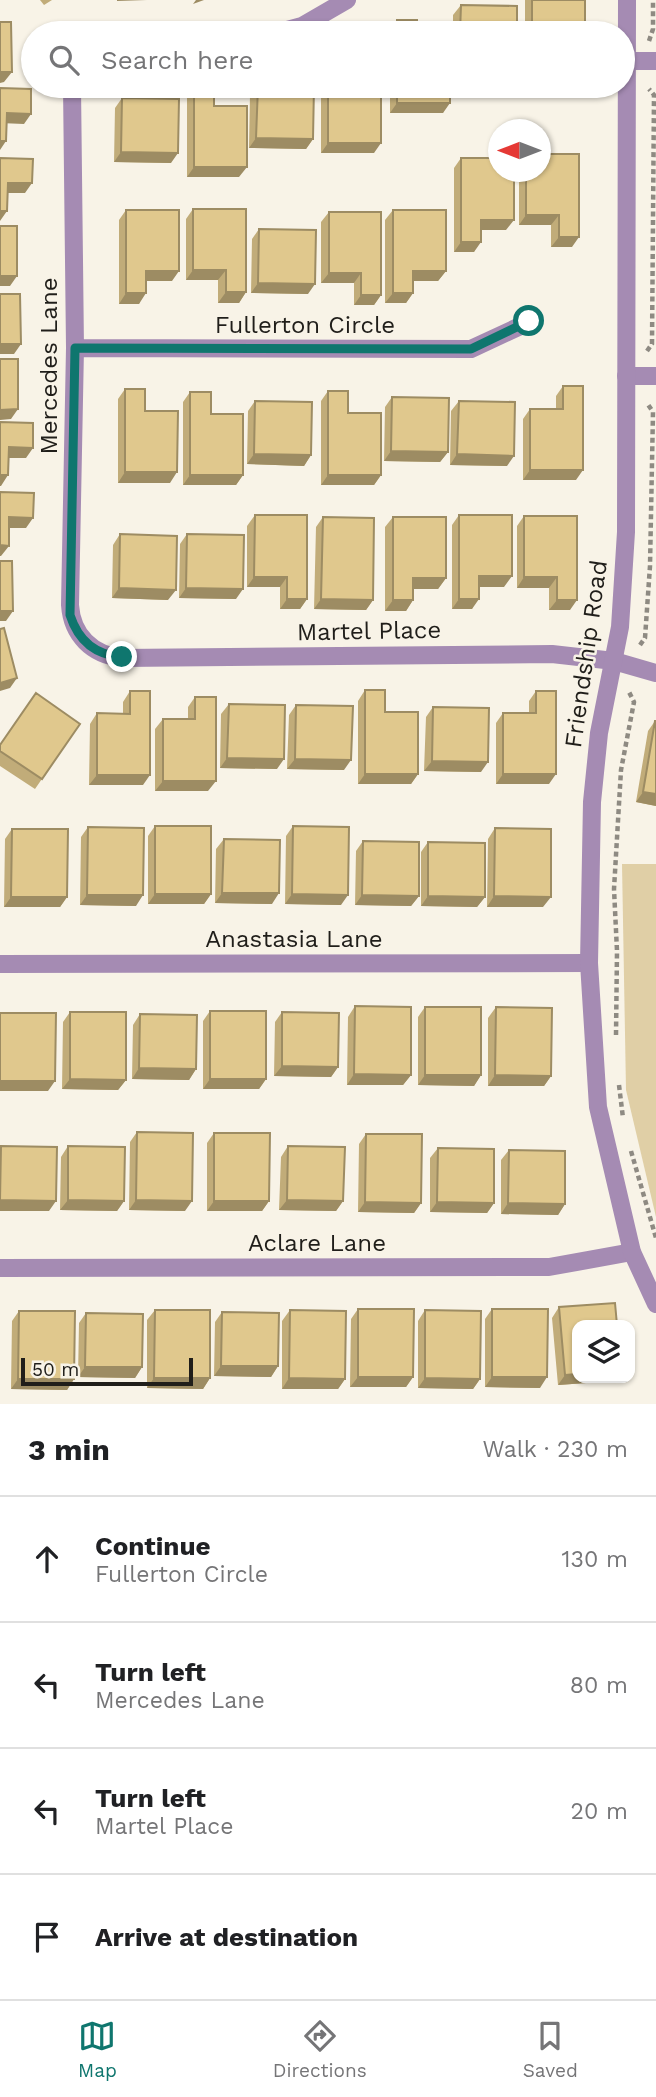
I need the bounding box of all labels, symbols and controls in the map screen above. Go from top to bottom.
search box [21,21,635,98]
icon: search [45,41,83,79]
text: Search here [101,45,253,75]
north arrow [488,119,551,182]
street label: Mercedes Lane [35,277,63,455]
route start [513,305,544,336]
street label: Fullerton Circle [215,311,395,339]
street label: Friendship Road [559,558,613,750]
street label: Martel Place [297,616,441,646]
route end [106,641,137,672]
street label: Anastasia Lane [205,925,383,953]
street label: Aclare Lane [248,1229,386,1257]
map controls [572,1320,635,1383]
button: layers [572,1320,635,1383]
scale bar [21,1355,192,1387]
text: 50 m [32,1358,79,1381]
text: 3 min [28,1432,110,1467]
text: Walk · 230 m [482,1436,628,1463]
text: Continue [95,1531,211,1561]
icon: ahead [28,1540,66,1578]
text: 130 m [562,1546,628,1573]
text: Fullerton Circle [95,1561,268,1588]
text: Turn left [95,1657,206,1687]
icon: left [28,1666,66,1704]
text: 80 m [570,1672,628,1699]
text: Mercedes Lane [95,1687,265,1714]
text: Turn left [95,1783,206,1813]
icon: left [28,1792,66,1830]
text: 20 m [571,1798,628,1825]
text: Martel Place [95,1813,233,1840]
icon: arrive [28,1918,66,1956]
text: Arrive at destination [95,1922,358,1952]
tab: Map [78,2017,117,2082]
tab: Directions [273,2017,367,2082]
tab: Saved [523,2017,578,2082]

